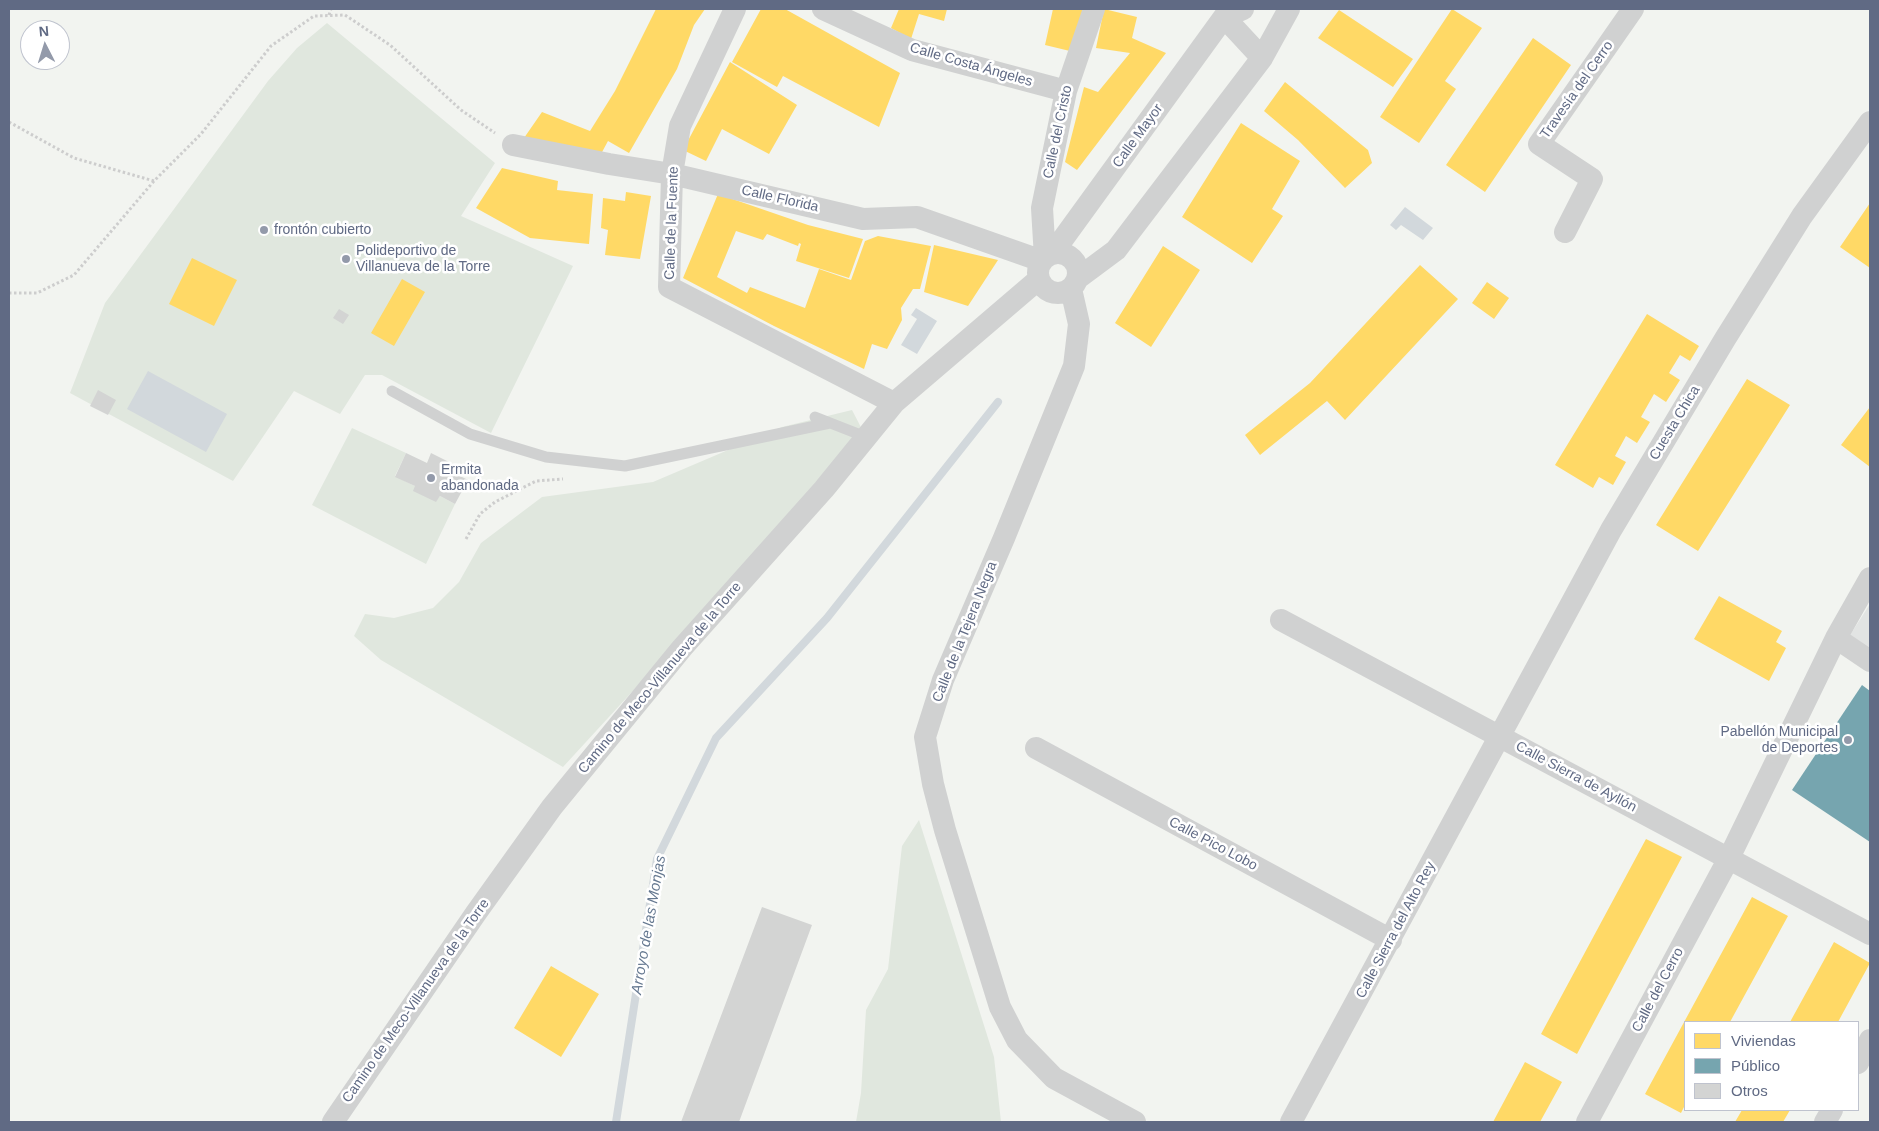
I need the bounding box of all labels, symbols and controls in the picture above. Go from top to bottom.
north arrow [20,20,70,70]
text: N [38,23,50,39]
street label: Travesía del Cerro [1537,38,1617,142]
street label: Calle Costa Ángeles [908,39,1034,91]
street label: Calle del Cristo [1040,84,1076,180]
street label: Calle Mayor [1109,101,1167,171]
street label: Calle de la Fuente [662,166,682,280]
street label: Calle Florida [740,182,820,216]
place label: frontón cubierto [274,222,371,238]
marker: frontón cubierto [258,224,270,236]
place label: Polideportivo de Villanueva de la Torre [356,243,490,276]
marker: Polideportivo de Villanueva de la Torre [340,253,352,265]
street label: Cuesta Chica [1646,383,1704,463]
place label: Ermita abandonada [441,462,519,494]
marker: Ermita abandonada [425,472,437,484]
street label: Calle de la Tejera Negra [929,559,1001,705]
street label: Camino de Meco-Villanueva de la Torre [575,579,745,777]
place label: Pabellón Municipal de Deportes [1720,724,1838,756]
marker: Pabellón Municipal de Deportes [1842,734,1854,746]
street label: Calle Sierra de Ayllón [1513,738,1639,816]
street label: Calle Pico Lobo [1166,814,1260,874]
water label: Arroyo de las Monjas [628,854,670,996]
street label: Calle Sierra del Alto Rey [1353,859,1439,1001]
street label: Camino de Meco-Villanueva de la Torre [339,896,493,1106]
street label: Calle del Cerro [1629,945,1687,1035]
legend [1684,1021,1859,1111]
text: Viviendas [1731,1032,1796,1049]
text: Público [1731,1057,1780,1074]
text: Otros [1731,1082,1768,1099]

